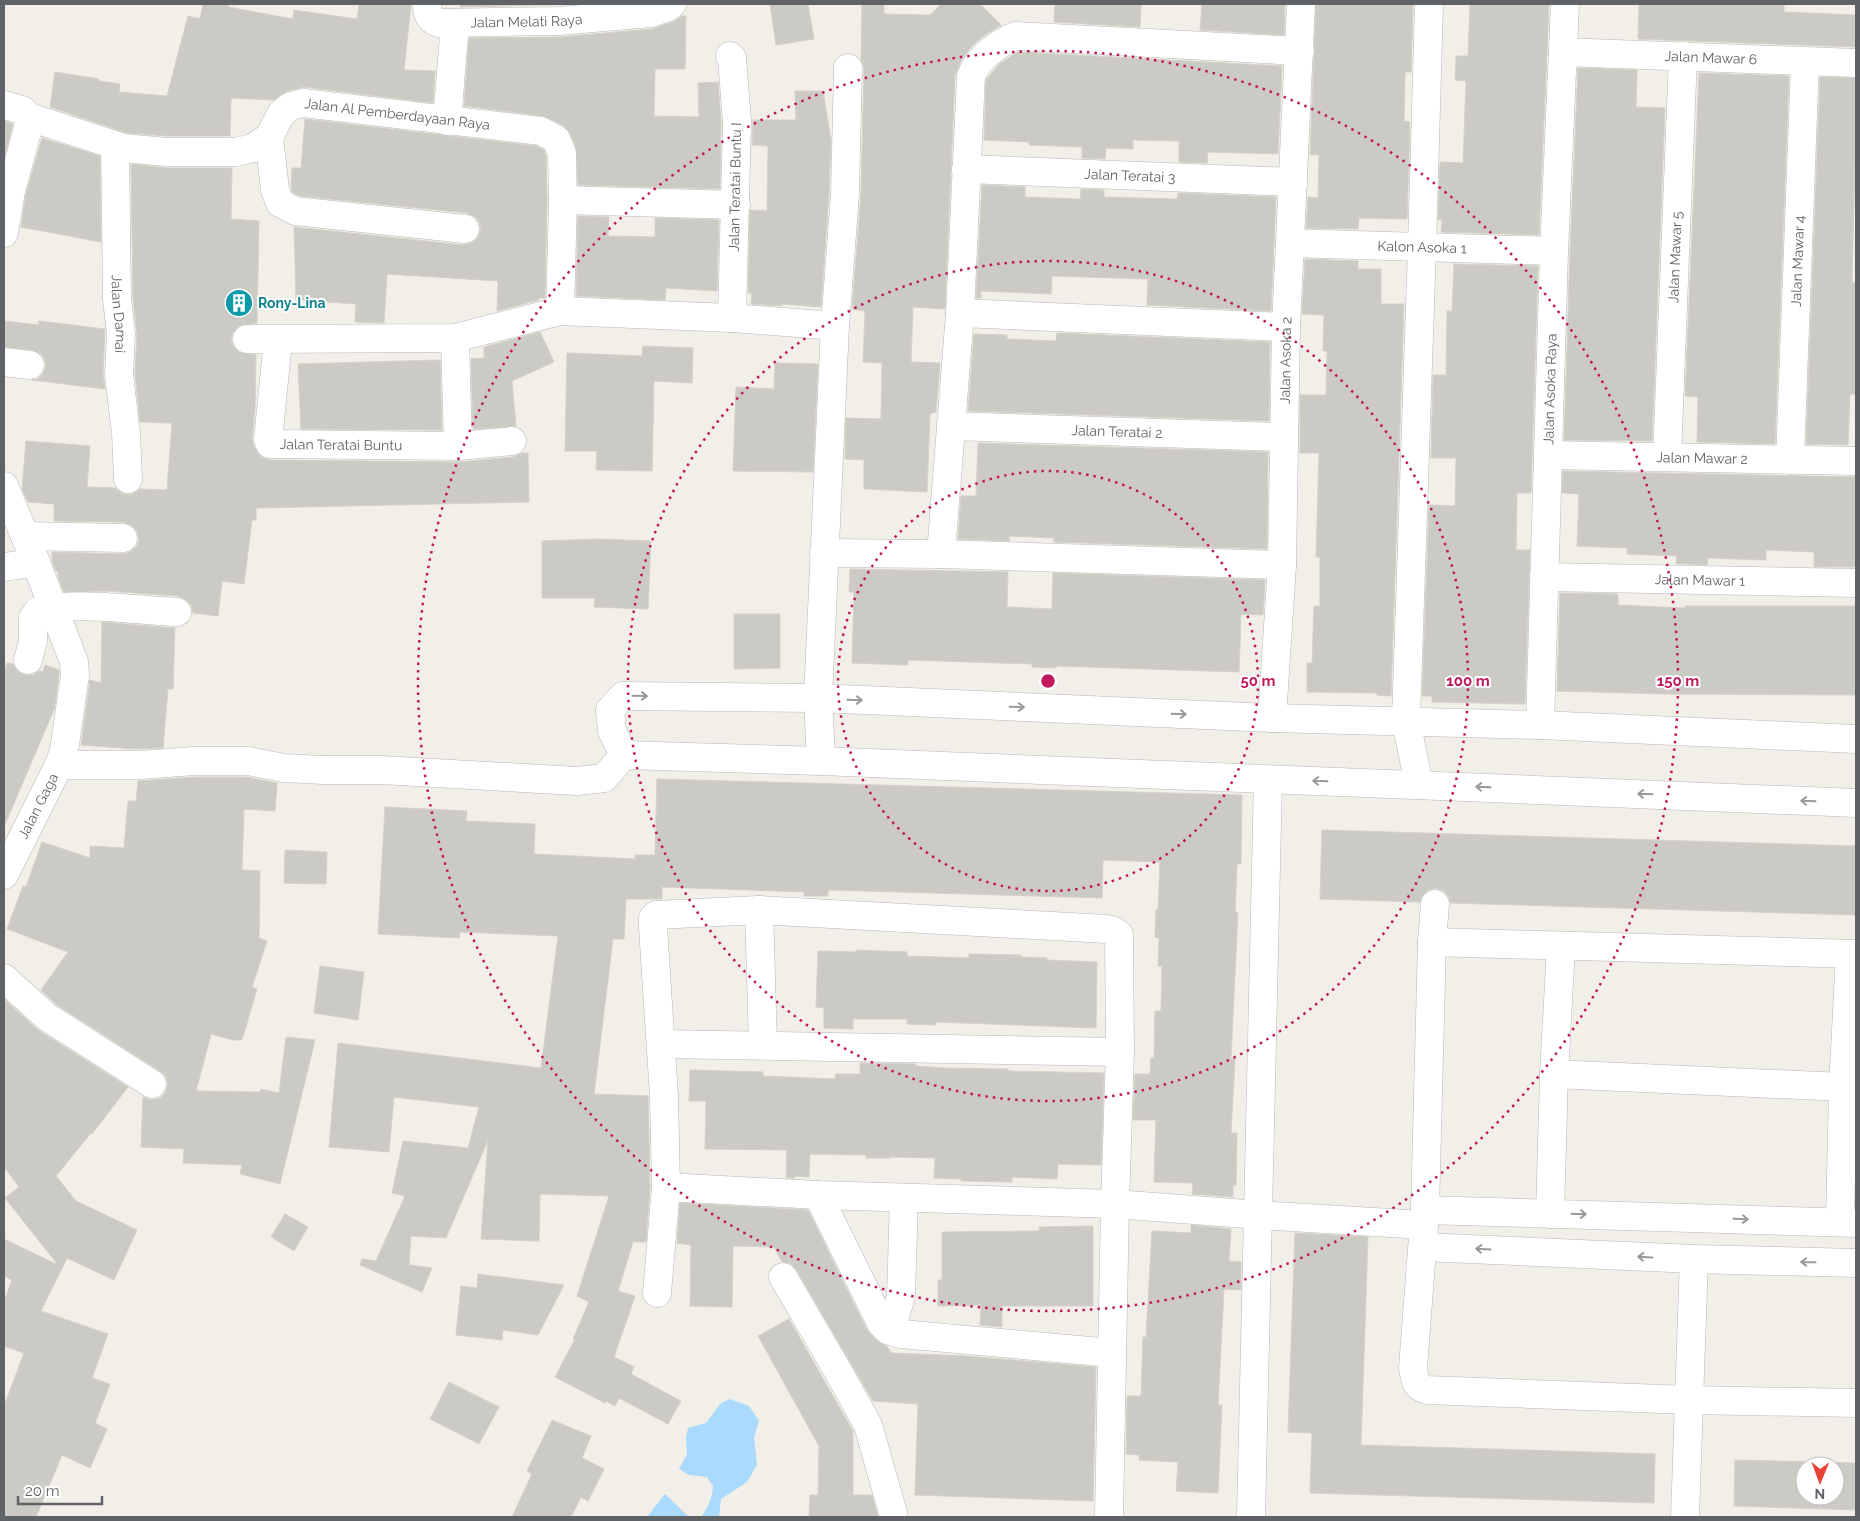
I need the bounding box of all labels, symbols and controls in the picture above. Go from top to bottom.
street label: Jalan Melati Raya [470,11,583,30]
street label: Jalan Mawar 6 [1664,48,1757,67]
street label: Jalan Al Pemberdayaan Raya [304,95,491,133]
street label: Jalan Teratai Buntu I [726,122,744,252]
street label: Jalan Teratai 3 [1084,166,1176,185]
street label: Jalan Mawar 5 [1665,211,1685,303]
street label: Jalan Mawar 4 [1788,215,1807,307]
street label: Kalon Asoka 1 [1377,238,1467,256]
street label: Jalan Damai [109,275,129,353]
building icon: Rony-Lina [224,288,254,318]
place label: Rony-Lina [258,295,326,311]
street label: Jalan Asoka 2 [1277,316,1294,404]
street label: Jalan Asoka Raya [1540,333,1560,445]
street label: Jalan Teratai 2 [1071,422,1163,441]
street label: Jalan Teratai Buntu [280,436,402,453]
street label: Jalan Mawar 2 [1656,449,1748,467]
street label: Jalan Mawar 1 [1655,571,1745,589]
centre of rings [1039,672,1057,690]
text: 50 m [1240,672,1276,690]
text: 100 m [1446,672,1490,690]
text: 150 m [1657,672,1699,690]
one-way arrow [631,691,647,701]
one-way arrow [846,695,862,704]
one-way arrow [1009,702,1025,711]
one-way arrow [1171,709,1187,718]
street label: Jalan Gaga [15,771,61,841]
one-way arrow [1313,777,1329,786]
one-way arrow [1475,783,1491,792]
one-way arrow [1637,789,1654,799]
one-way arrow [1800,796,1816,806]
one-way arrow [1571,1210,1587,1219]
one-way arrow [1733,1215,1749,1224]
one-way arrow [1475,1245,1491,1254]
one-way arrow [1637,1252,1653,1261]
one-way arrow [1800,1257,1816,1266]
north arrow [1795,1456,1845,1506]
scale bar [18,1474,101,1506]
text: 20 m [25,1482,60,1500]
text: N [1814,1486,1825,1502]

